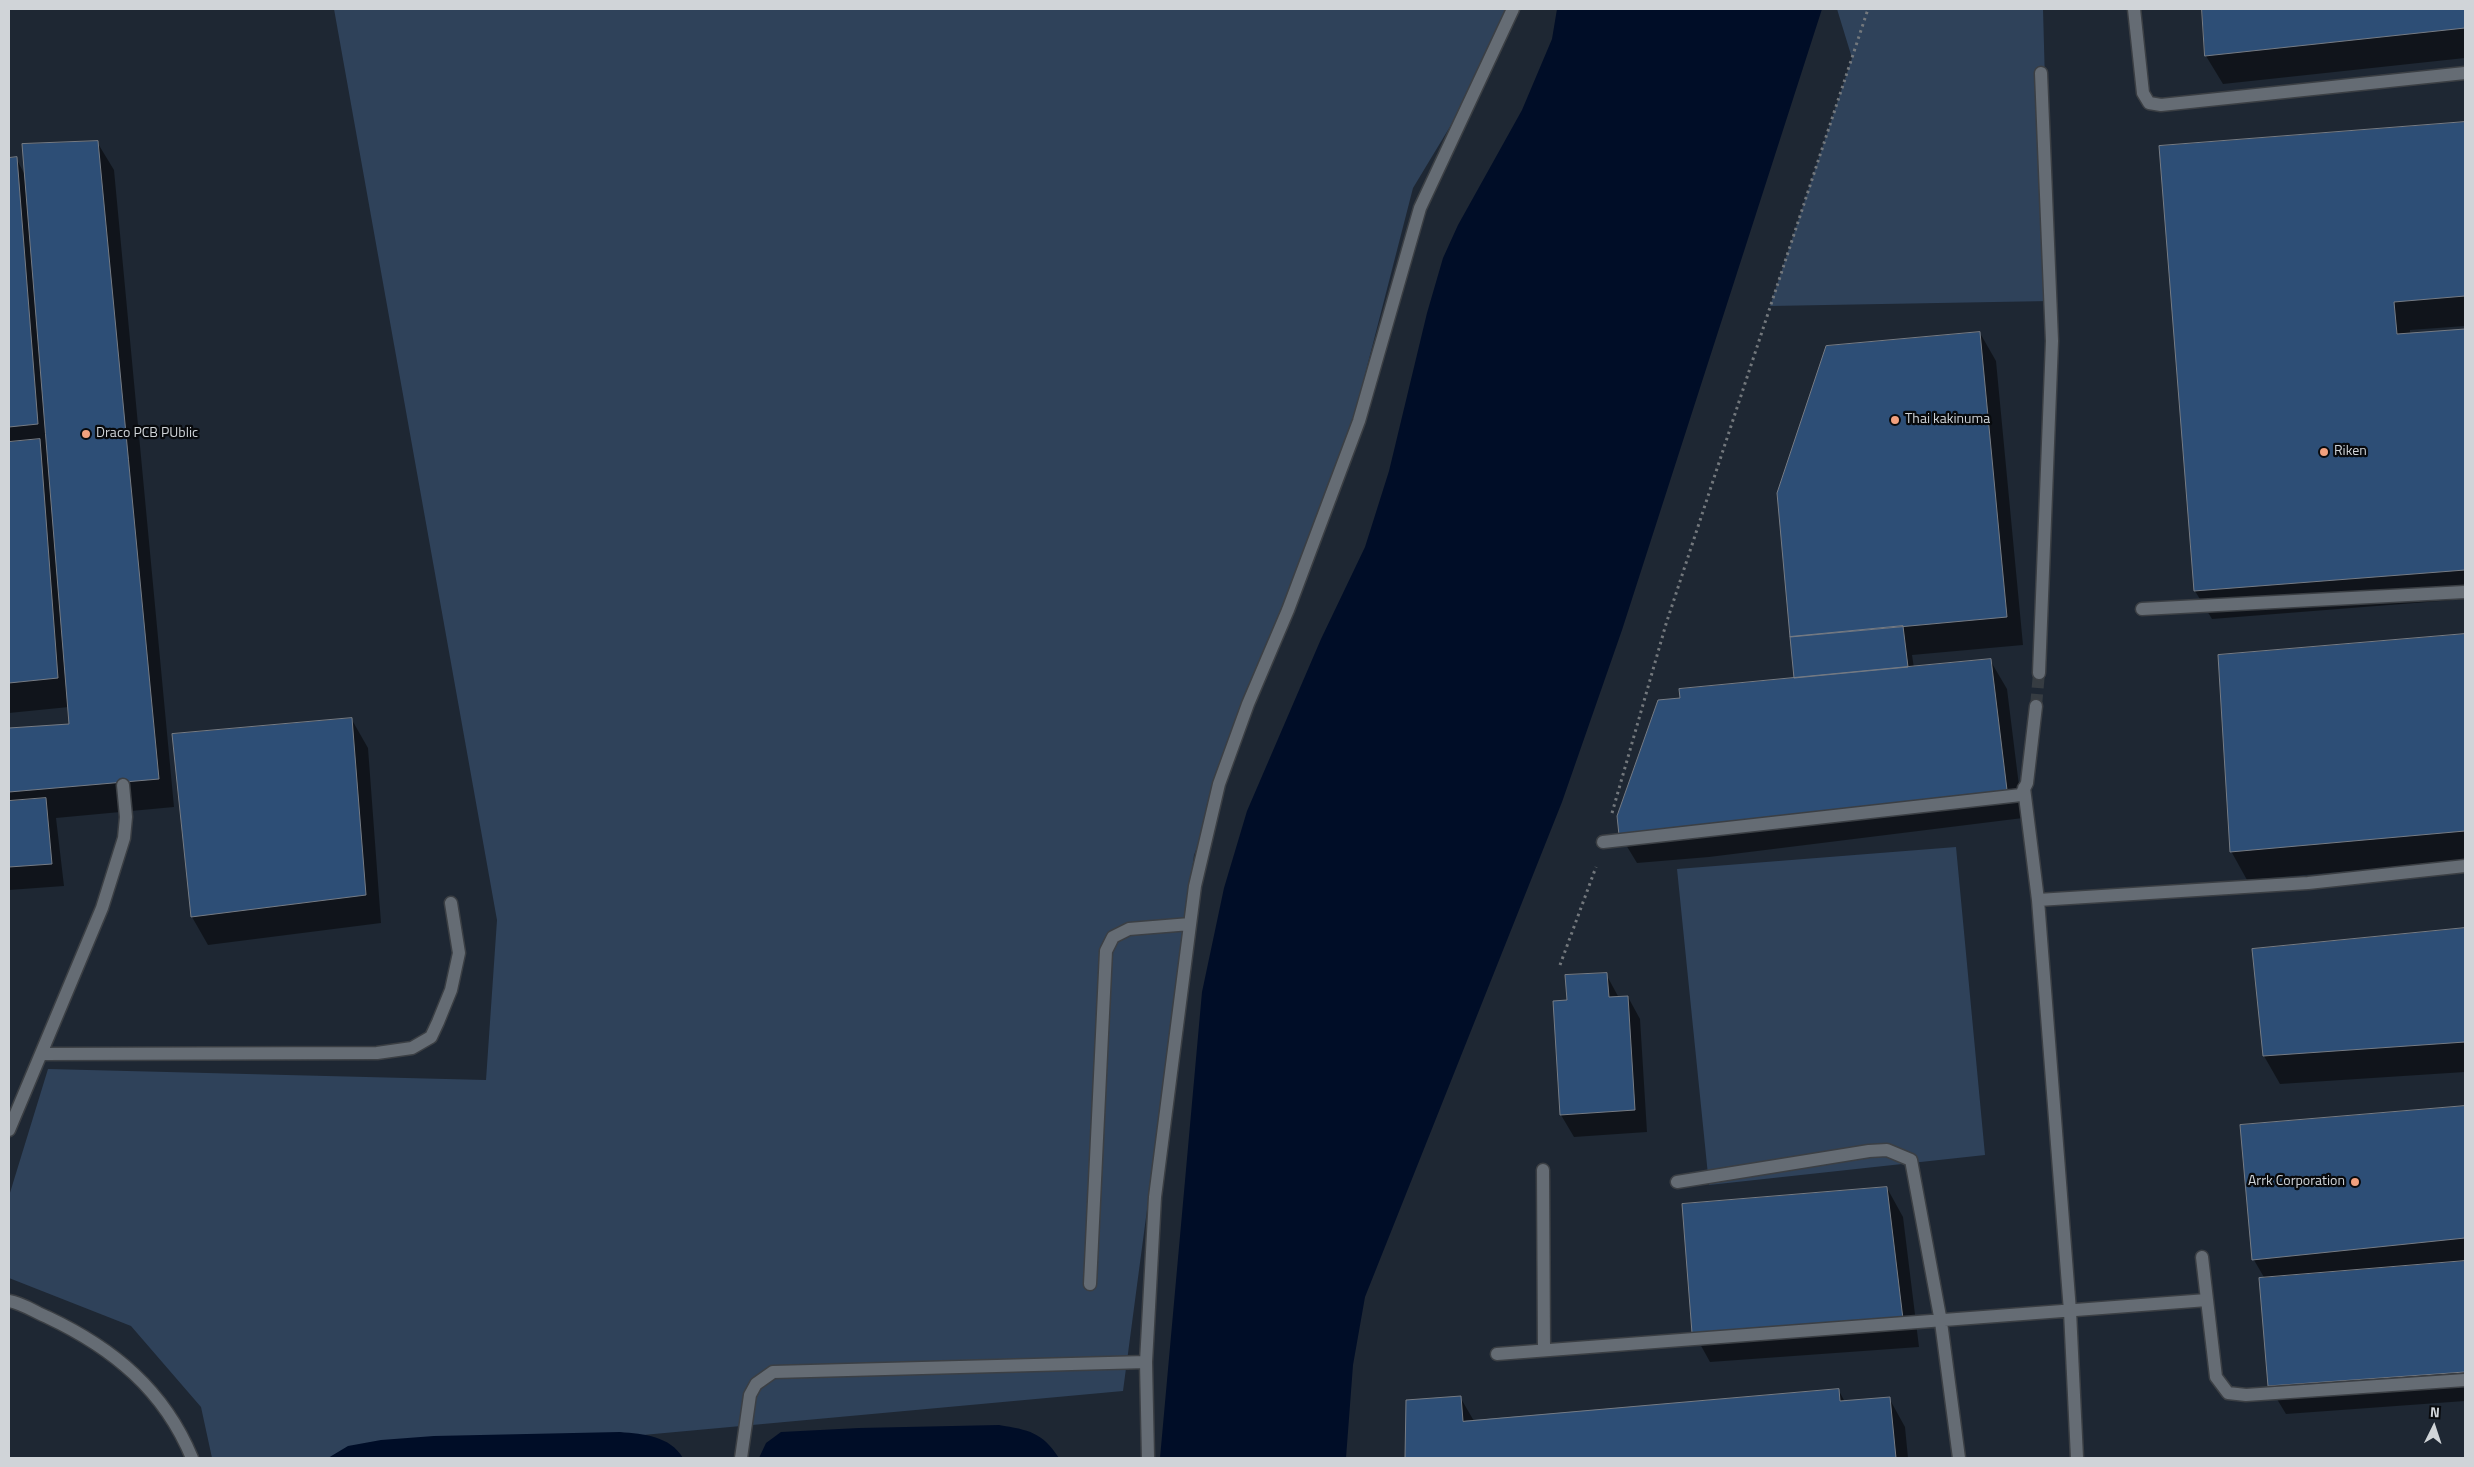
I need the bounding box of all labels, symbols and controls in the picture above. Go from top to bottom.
place label: Thai kakinuma [1905,412,1990,428]
marker: Thai kakinuma [1889,414,1901,426]
place label: Draco PCB PUblic [96,426,198,442]
marker: Draco PCB PUblic [80,428,92,440]
place label: Riken [2334,444,2367,460]
marker: Riken [2318,446,2330,458]
place label: Arrk Corporation [2248,1174,2345,1190]
marker: Arrk Corporation [2349,1176,2361,1188]
text: N [2430,1401,2441,1422]
north arrow [2409,1402,2459,1452]

